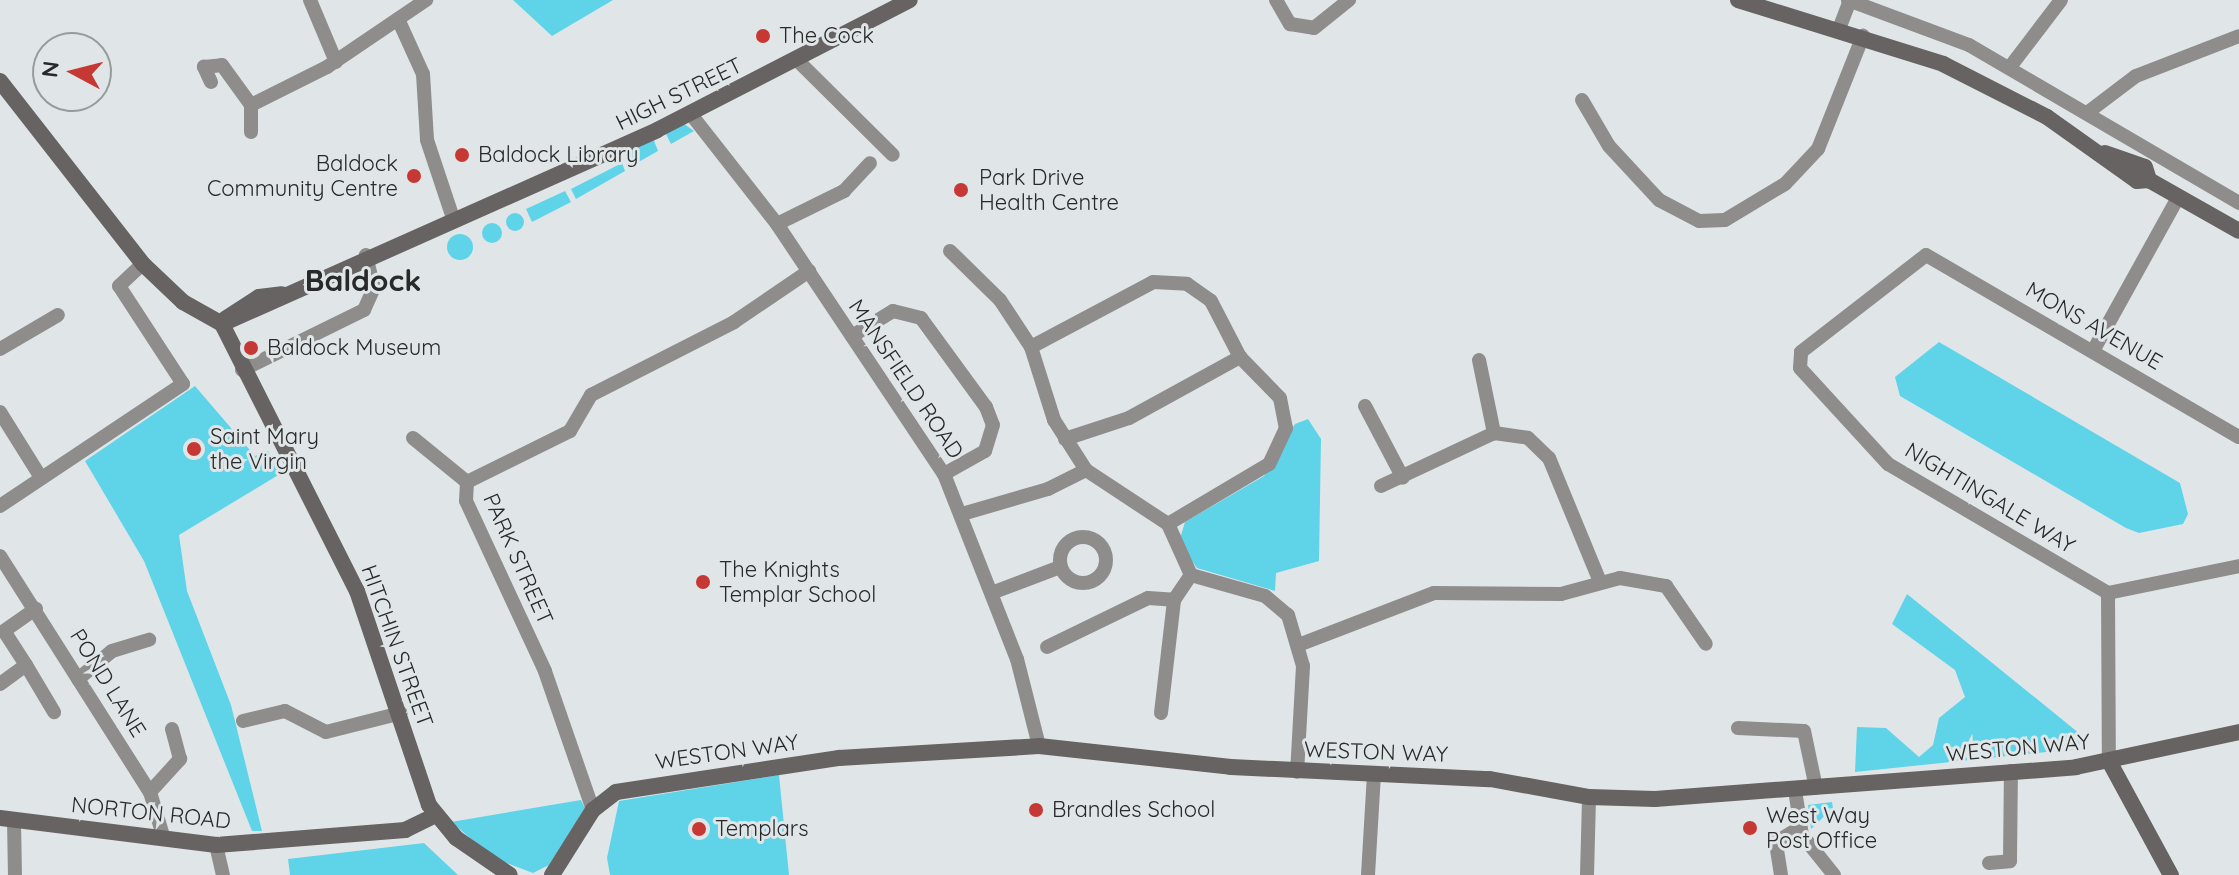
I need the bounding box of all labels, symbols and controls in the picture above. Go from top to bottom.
place label: The Cock [779,23,874,49]
marker: The Cock [754,27,772,45]
north arrow [32,32,112,112]
street label: HIGH STREET [612,52,746,136]
text: N [35,60,65,79]
place label: Baldock Library [478,142,639,168]
marker: Baldock Library [453,146,471,164]
place label: Baldock Community Centre [207,150,398,202]
place label: Park Drive Health Centre [979,164,1119,216]
marker: Baldock Community Centre [405,167,423,185]
marker: Park Drive Health Centre [950,179,972,201]
district label: Baldock [305,262,421,298]
street label: MONS AVENUE [2021,276,2167,376]
street label: MANSFIELD ROAD [843,294,969,464]
place label: Baldock Museum [267,335,441,361]
marker: Baldock Museum [242,339,260,357]
place label: Saint Mary the Virgin [210,423,319,474]
street label: NIGHTINGALE WAY [1900,437,2080,559]
marker: Saint Mary the Virgin [185,440,203,458]
street label: PARK STREET [477,489,559,629]
place label: The Knights Templar School [719,556,876,608]
street label: HITCHIN STREET [355,561,439,731]
marker: The Knights Templar School [694,573,712,591]
street label: POND LANE [64,624,152,742]
street label: WESTON WAY [654,729,800,775]
street label: WESTON WAY [1945,729,2091,767]
street label: WESTON WAY [1303,736,1449,768]
street label: NORTON ROAD [70,791,232,835]
place label: Brandles School [1052,797,1215,823]
marker: Brandles School [1027,801,1045,819]
place label: West Way Post Office [1766,802,1877,854]
place label: Templars [715,816,809,842]
marker: West Way Post Office [1741,819,1759,837]
marker: Templars [690,820,708,838]

